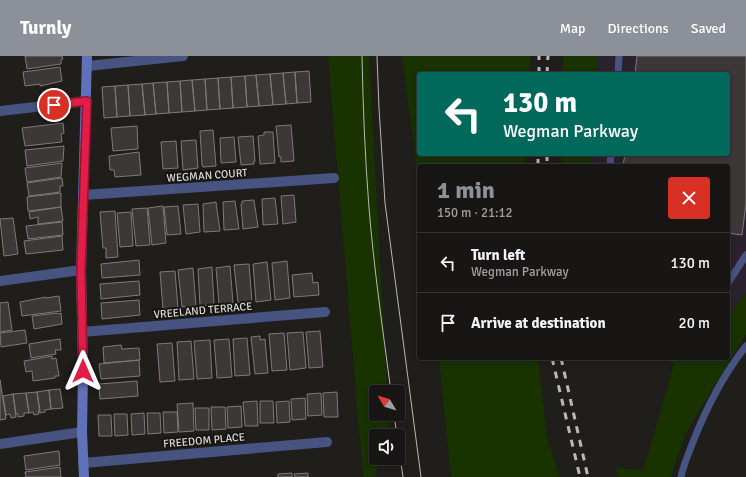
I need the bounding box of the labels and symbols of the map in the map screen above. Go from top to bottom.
pin [37,88,71,122]
street label: WEGMAN COURT [166,166,249,185]
street label: VREELAND TERRACE [153,300,253,321]
position arrow [62,350,104,392]
north arrow [369,385,405,421]
street label: FREEDOM PLACE [163,430,245,451]

